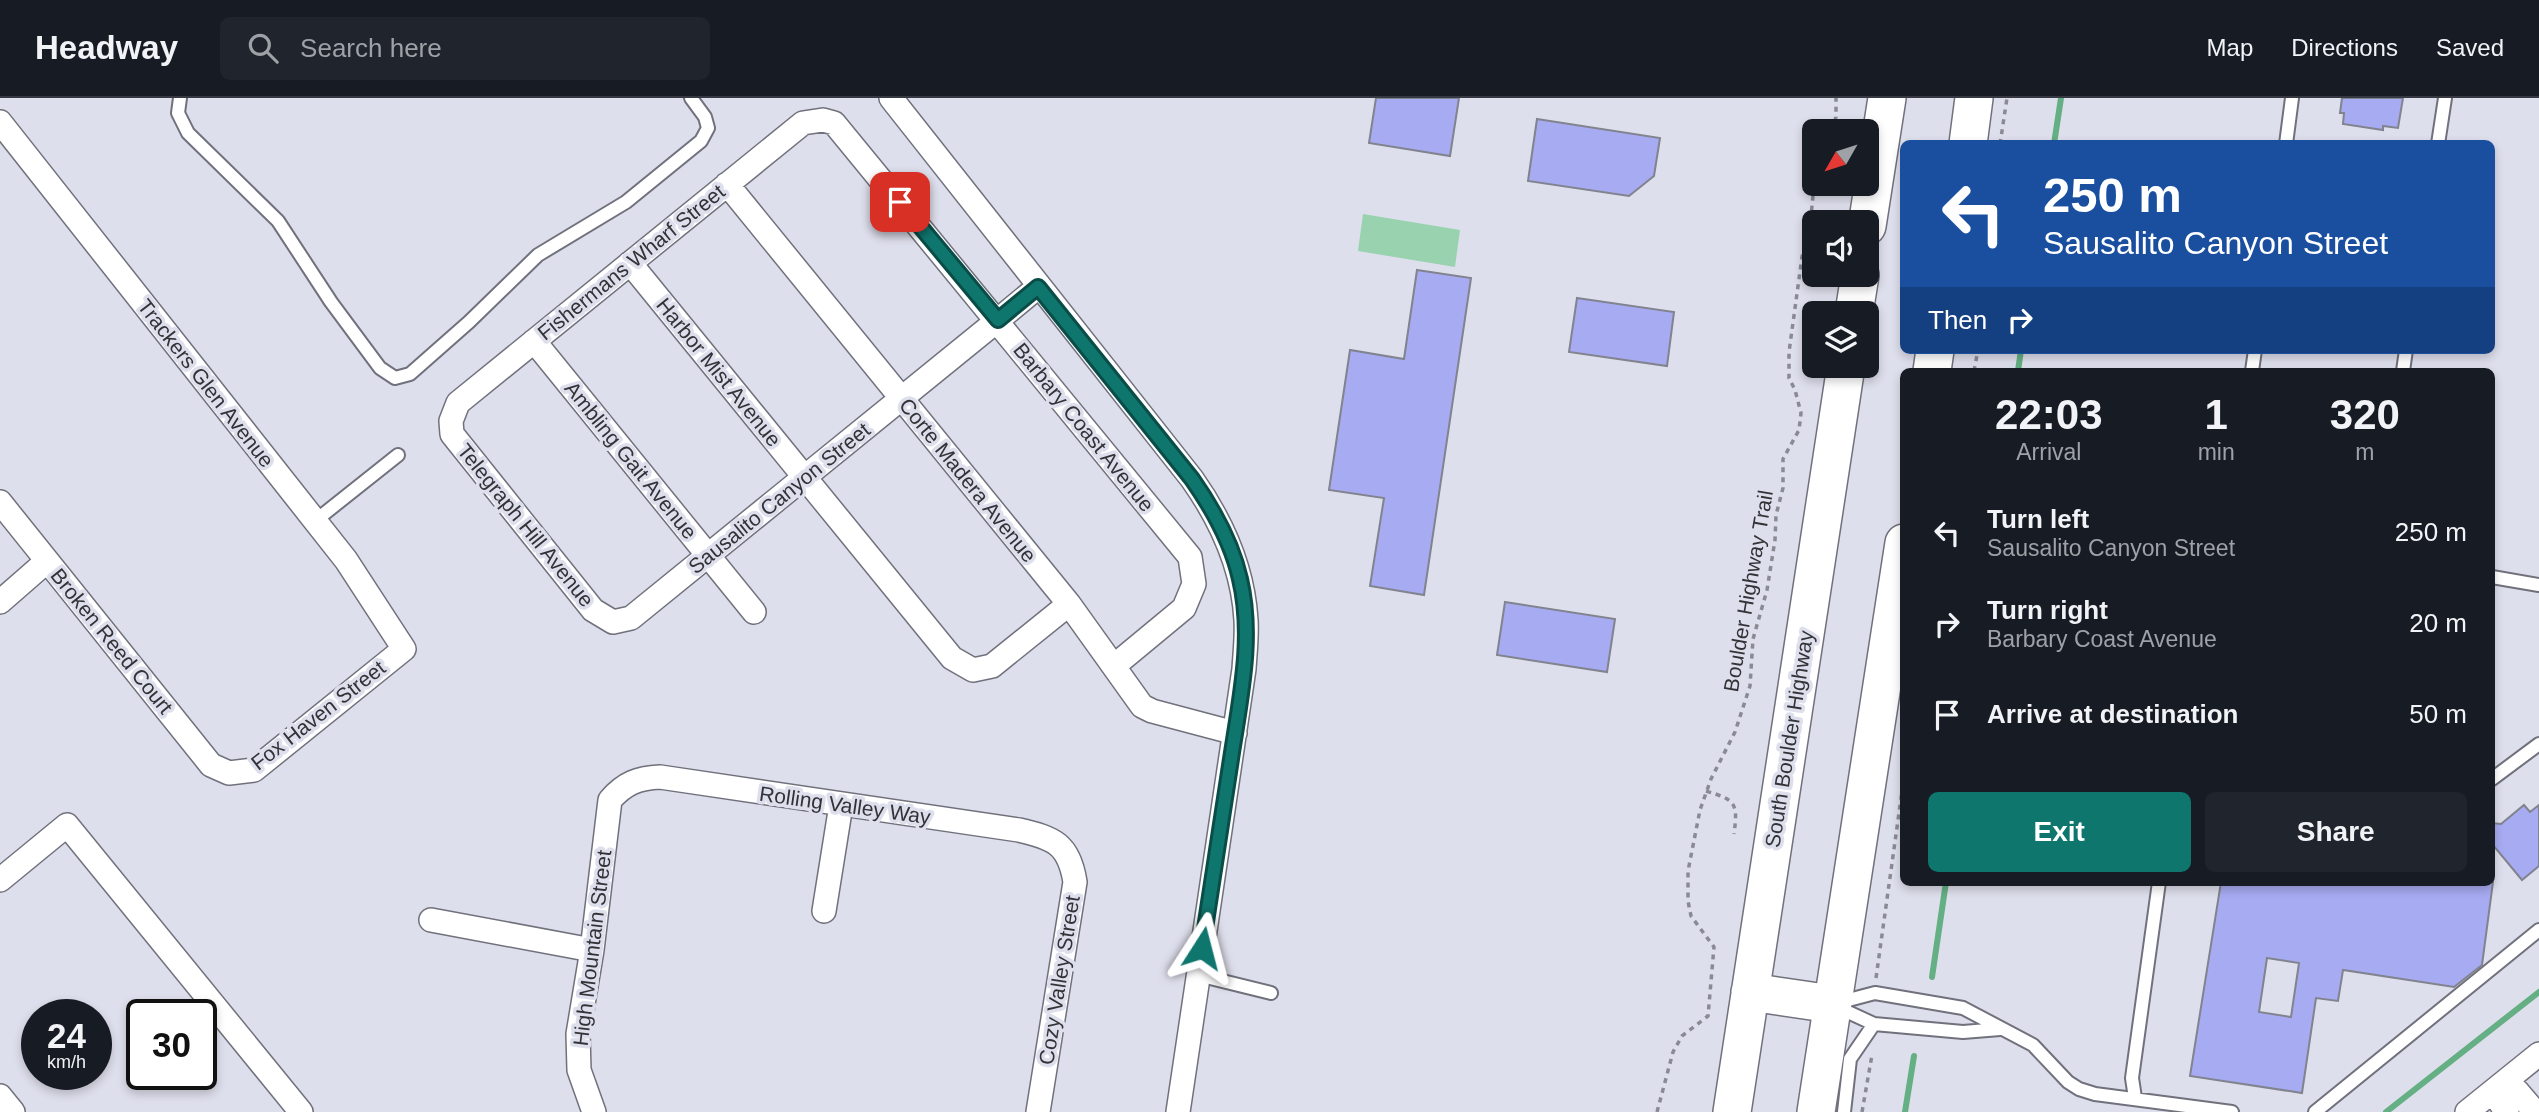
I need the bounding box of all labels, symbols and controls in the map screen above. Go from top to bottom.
search box [220,17,710,80]
text: Headway [35,29,178,66]
icon: search [244,29,282,67]
text: Search here [300,33,442,63]
text: Map [2207,34,2253,61]
text: Directions [2291,34,2398,61]
text: Saved [2436,34,2504,61]
north arrow [1802,119,1880,196]
map controls [1802,119,1879,378]
icon: left [1928,168,2019,259]
text: 250 m [2043,168,2182,222]
pin [870,172,930,232]
street label: Fishermans Wharf Street [533,180,729,344]
icon: arrive [881,183,919,221]
button: sound [1802,210,1879,287]
text: Sausalito Canyon Street [2043,225,2388,261]
street label: Harbor Mist Avenue [652,293,786,451]
street label: Trackers Glen Avenue [133,295,279,471]
button: layers [1802,301,1879,378]
icon: right [2001,301,2039,339]
text: Then [1928,305,1987,335]
street label: Barbary Coast Avenue [1009,338,1159,516]
street label: Ambling Gait Avenue [560,377,702,543]
text: 22:03 [1995,391,2103,438]
text: 1 [2204,391,2228,438]
text: 320 [2330,391,2400,438]
street label: Corte Madera Avenue [895,394,1041,566]
street label: Sausalito Canyon Street [684,418,874,578]
street label: Telegraph Hill Avenue [453,439,599,611]
text: Arrival [2016,439,2081,465]
text: min [2198,439,2235,465]
text: m [2355,439,2374,465]
street label: Boulder Highway Trail [1719,488,1777,694]
text: Turn left [1987,504,2089,534]
icon: left [1928,514,1966,552]
text: 250 m [2395,517,2467,547]
text: Sausalito Canyon Street [1987,535,2235,561]
street label: Broken Reed Court [46,564,178,718]
text: Turn right [1987,595,2108,625]
icon: right [1928,605,1966,643]
text: 20 m [2409,608,2467,638]
text: Barbary Coast Avenue [1987,626,2217,652]
street label: South Boulder Highway [1760,628,1818,849]
street label: Fox Haven Street [247,656,390,774]
icon: arrive [1928,696,1966,734]
text: Arrive at destination [1987,699,2238,729]
text: 50 m [2409,699,2467,729]
street label: Rolling Valley Way [758,782,933,828]
button: Exit [1928,792,2191,872]
button: Share [2205,792,2467,872]
street label: High Mountain Street [569,849,615,1047]
street label: Cozy Valley Street [1034,894,1084,1066]
position arrow [1165,911,1239,985]
speed limit sign: 30 [126,999,217,1090]
text: 24 [47,1016,86,1055]
text: km/h [47,1052,86,1072]

